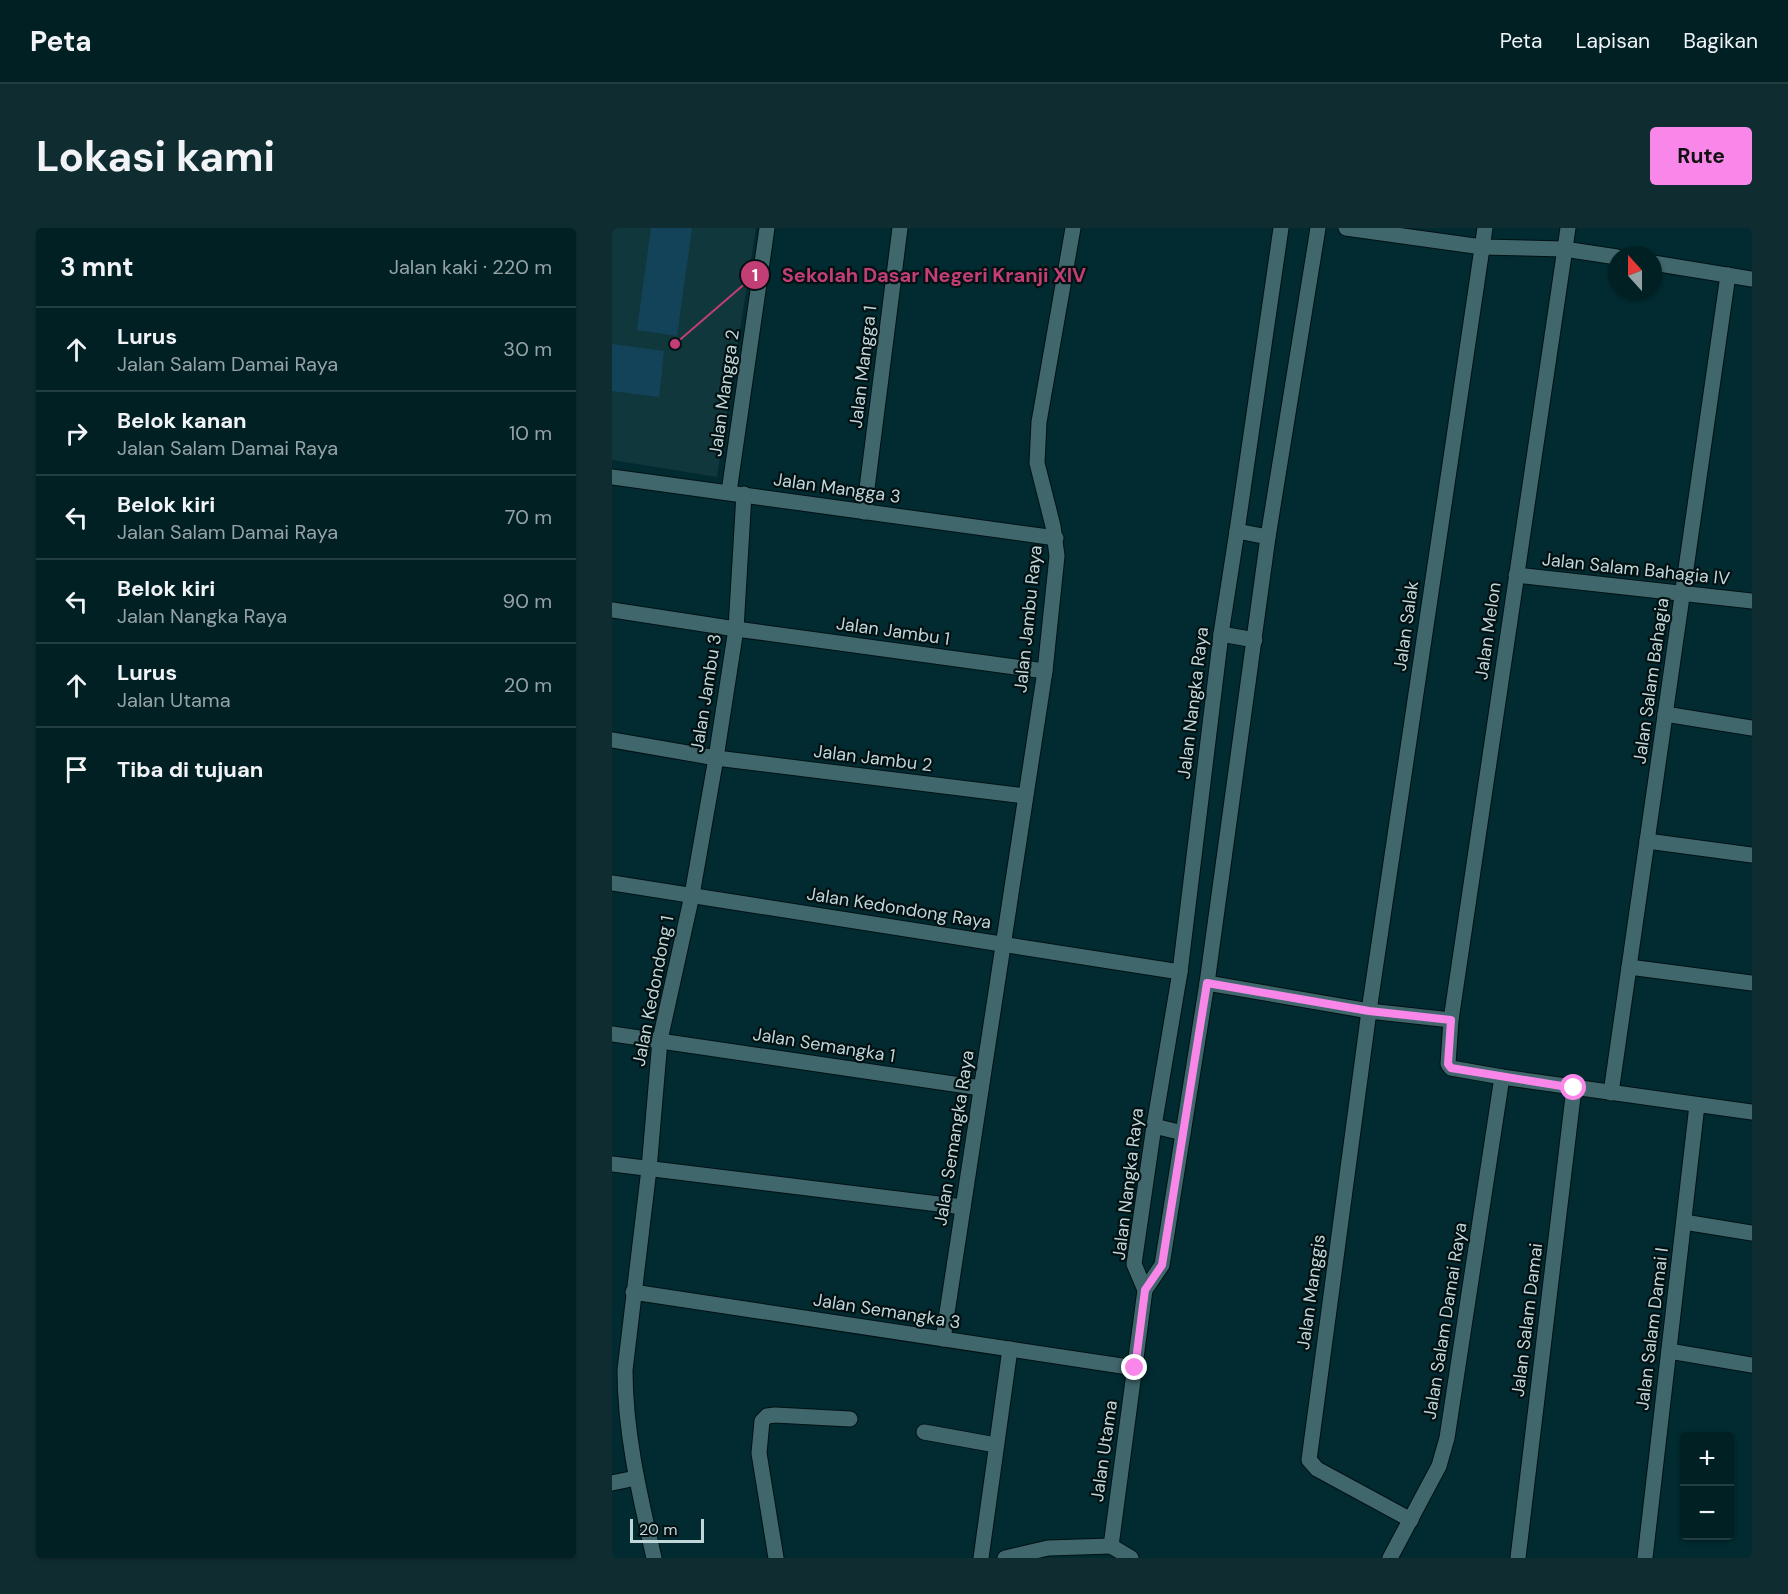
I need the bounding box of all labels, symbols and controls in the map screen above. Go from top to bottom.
text: Peta [30,23,92,60]
text: Peta [1500,27,1542,55]
text: Lapisan [1575,27,1650,55]
text: Bagikan [1683,27,1758,55]
button: Rute [1650,127,1752,185]
text: Lokasi kami [36,129,275,184]
north arrow [1608,246,1662,300]
text: 3 mnt [60,250,134,284]
text: Jalan kaki · 220 m [389,254,552,280]
callout: Sekolah Dasar Negeri Kranji XIV [740,256,1099,294]
text: Sekolah Dasar Negeri Kranji XIV [782,262,1086,288]
text: 1 [752,263,758,287]
street label: Jalan Mangga 1 [844,304,882,430]
text: Lurus [117,322,177,351]
street label: Jalan Mangga 2 [703,328,745,458]
icon: ahead [60,333,93,366]
text: 30 m [503,336,552,362]
text: Jalan Salam Damai Raya [117,351,338,377]
text: Belok kanan [117,406,247,435]
icon: right [60,417,93,450]
text: 10 m [509,420,552,446]
text: Jalan Salam Damai Raya [117,435,338,461]
street label: Jalan Mangga 3 [772,467,902,509]
text: Belok kiri [117,490,215,519]
icon: left [60,501,93,534]
text: 70 m [505,504,552,530]
text: Jalan Salam Damai Raya [117,519,338,545]
street label: Jalan Jambu Raya [1008,544,1048,694]
street label: Jalan Salam Bahagia IV [1541,547,1731,591]
text: Belok kiri [117,574,215,603]
street label: Jalan Salak [1388,579,1424,673]
street label: Jalan Melon [1469,581,1507,681]
icon: left [60,585,93,618]
text: 90 m [503,588,552,614]
street label: Jalan Salam Bahagia [1627,596,1675,766]
text: Jalan Nangka Raya [117,603,287,629]
street label: Jalan Jambu 1 [835,611,951,651]
street label: Jalan Nangka Raya [1172,626,1214,780]
street label: Jalan Jambu 3 [685,632,727,754]
text: Lurus [117,658,177,687]
icon: ahead [60,669,93,702]
text: 20 m [504,672,552,698]
text: Jalan Utama [117,687,231,713]
street label: Jalan Jambu 2 [812,739,934,777]
icon: arrive [60,753,93,786]
text: Tiba di tujuan [117,755,263,784]
street label: Jalan Kedondong Raya [805,882,993,934]
street label: Jalan Kedondong 1 [627,914,679,1068]
street label: Jalan Semangka 1 [751,1022,897,1068]
street label: Jalan Semangka Raya [928,1049,980,1227]
route start [1560,1074,1586,1100]
street label: Jalan Nangka Raya [1107,1107,1149,1261]
street label: Jalan Salam Damai Raya [1418,1221,1472,1421]
street label: Jalan Manggis [1291,1233,1331,1351]
street label: Jalan Salam Damai [1506,1242,1548,1398]
street label: Jalan Salam Damai I [1630,1246,1674,1412]
street label: Jalan Semangka 3 [812,1288,962,1334]
route end [1121,1354,1147,1380]
street label: Jalan Utama [1085,1399,1123,1503]
map controls [1680,1432,1734,1540]
button: + [1680,1432,1734,1486]
button: − [1680,1486,1734,1540]
scale bar [630,1516,704,1544]
text: 20 m [639,1519,678,1540]

